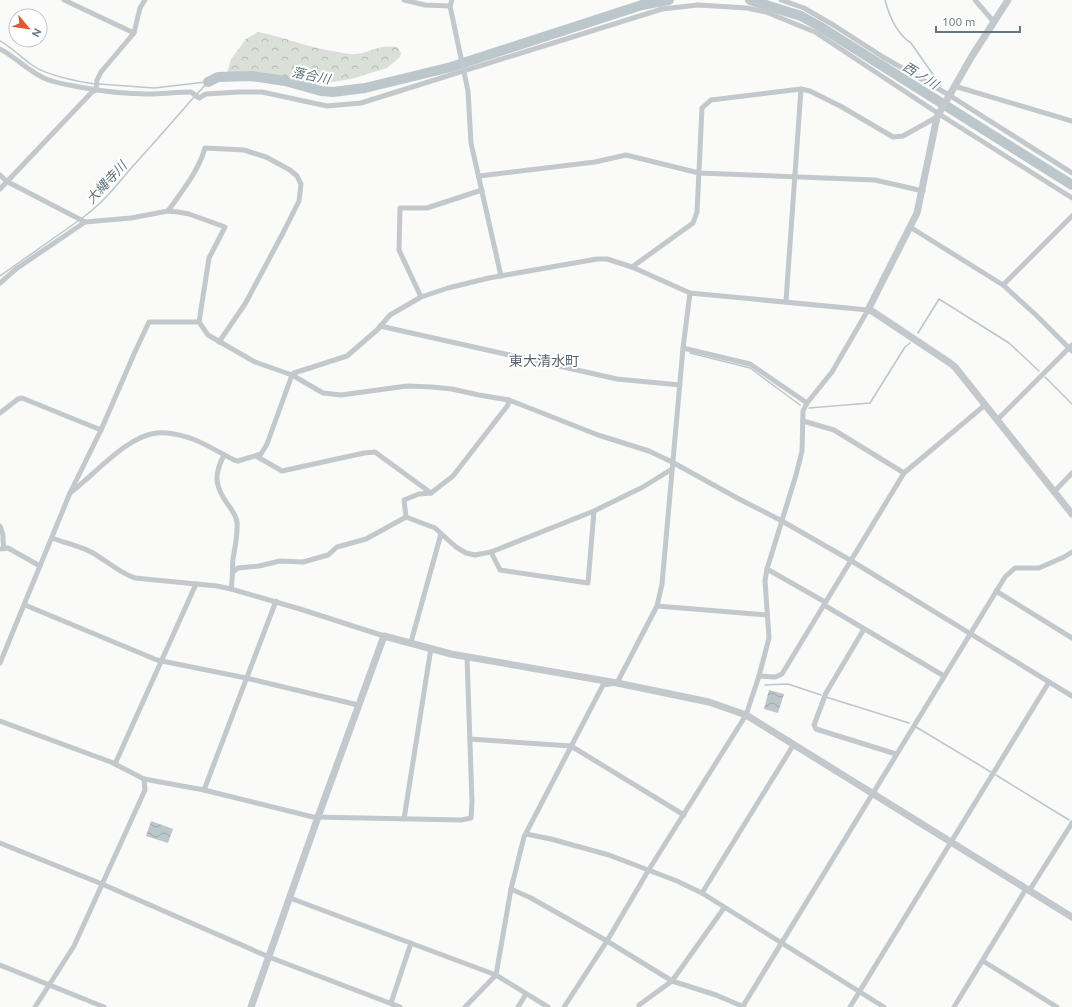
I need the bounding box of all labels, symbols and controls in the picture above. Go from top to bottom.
north arrow [8,8,48,48]
scale bar [936,8,1020,34]
text: 100 m [942,15,975,28]
text: N [30,26,44,39]
water label: 西ノ川 [901,59,943,92]
water label: 落合川 [291,64,333,86]
water label: 大縄寺川 [83,157,130,206]
district label: 東大清水町 [509,353,579,369]

